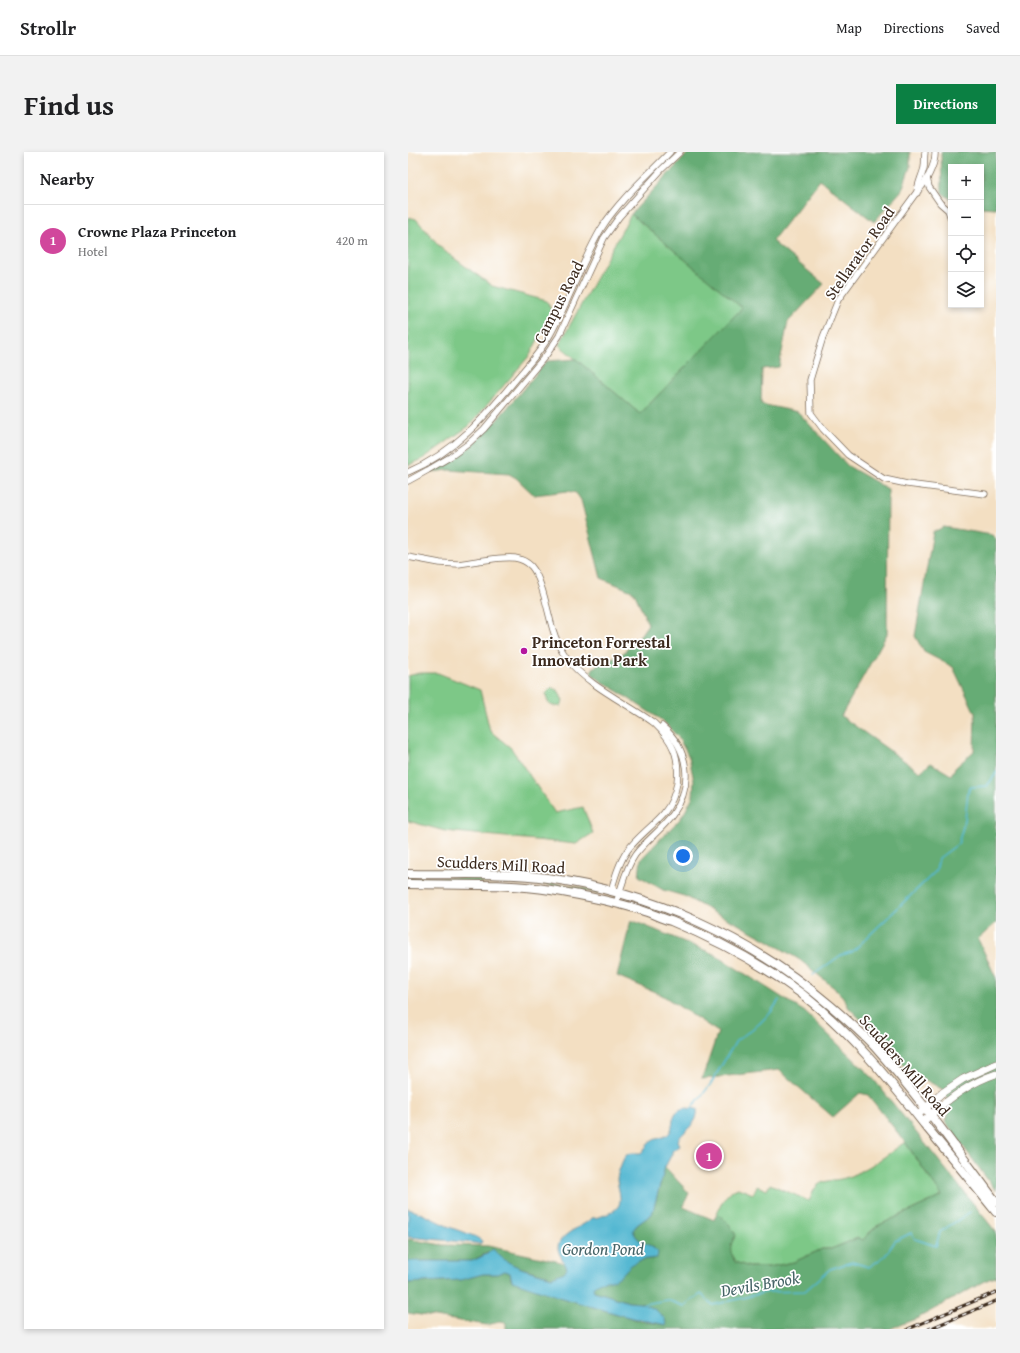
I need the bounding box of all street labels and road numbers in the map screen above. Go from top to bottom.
street label: Stellarator Road [818,201,900,304]
street label: Campus Road [527,256,589,348]
street label: Scudders Mill Road [436,849,566,879]
street label: Scudders Mill Road [854,1009,956,1122]

